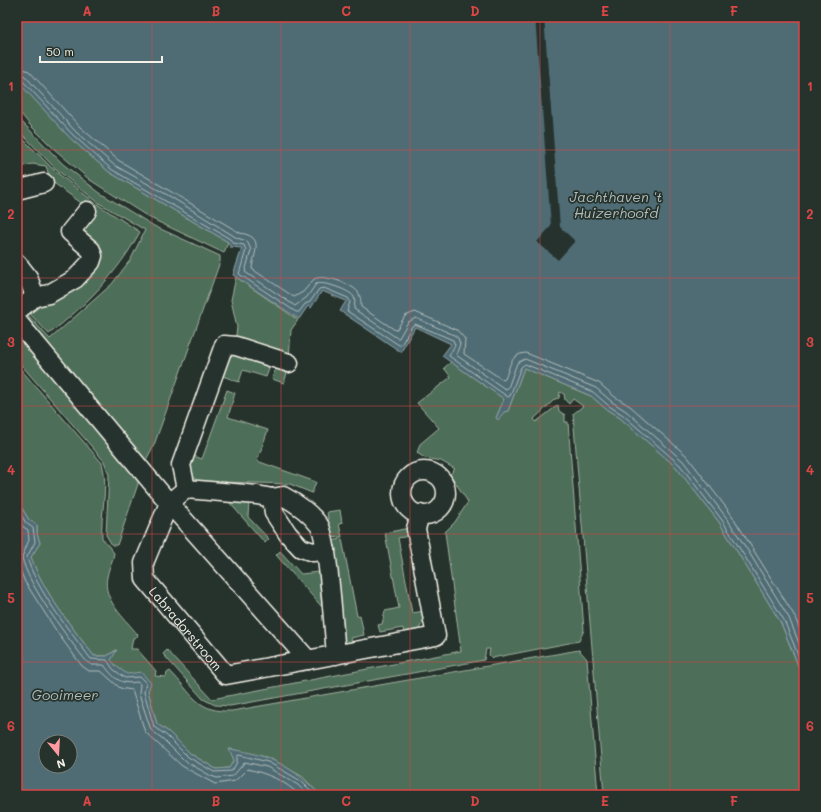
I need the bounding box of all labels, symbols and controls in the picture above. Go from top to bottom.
text: A [82,2,92,19]
text: B [212,2,221,19]
text: C [341,2,351,19]
text: D [470,2,480,19]
text: E [601,2,609,19]
text: F [730,2,738,19]
scale bar [40,38,162,64]
text: 50 m [46,43,74,59]
text: 1 [8,77,14,94]
text: 1 [807,77,813,94]
water label: Jachthaven 't Huizerhoofd [570,187,662,222]
text: 2 [7,205,15,222]
text: 2 [806,205,814,222]
text: 3 [7,333,15,350]
text: 3 [806,333,814,350]
text: 4 [7,461,15,478]
text: 4 [806,461,814,478]
street label: Labradorstroom [146,583,227,674]
text: 5 [7,589,15,606]
text: 5 [806,589,814,606]
water label: Gooimeer [32,685,98,704]
text: 6 [7,717,15,734]
text: 6 [806,717,814,734]
north arrow [38,734,78,774]
text: N [55,756,68,772]
text: A [82,792,92,809]
text: B [212,792,221,809]
text: C [341,792,351,809]
text: D [470,792,480,809]
text: E [601,792,609,809]
text: F [730,792,738,809]

